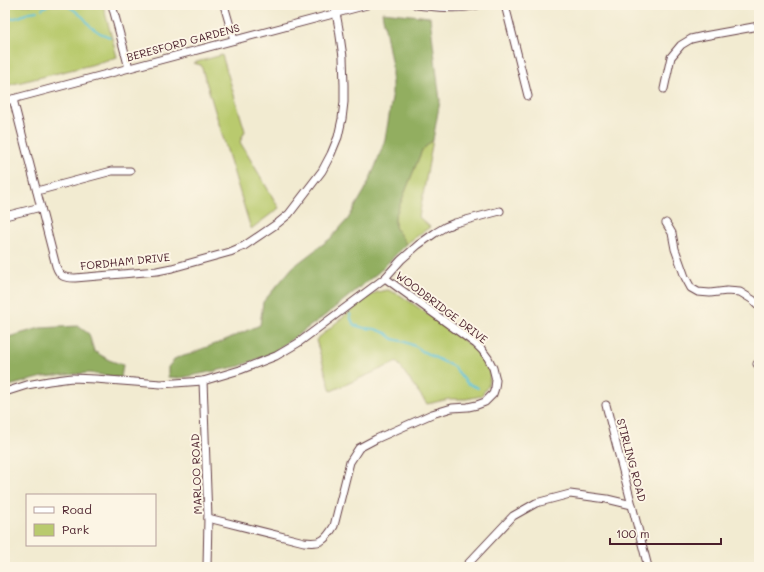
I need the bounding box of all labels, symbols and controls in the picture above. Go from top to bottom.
street label: BERESFORD GARDENS [125,20,241,64]
street label: FORDHAM DRIVE [79,249,171,273]
street label: WOODBRIDGE DRIVE [393,267,491,347]
street label: STIRLING ROAD [614,417,650,503]
street label: MARLOO ROAD [187,433,205,515]
legend [26,494,156,546]
text: Road [62,501,92,517]
scale bar [610,520,721,546]
text: Park [62,521,89,537]
text: 100 m [616,525,650,541]

